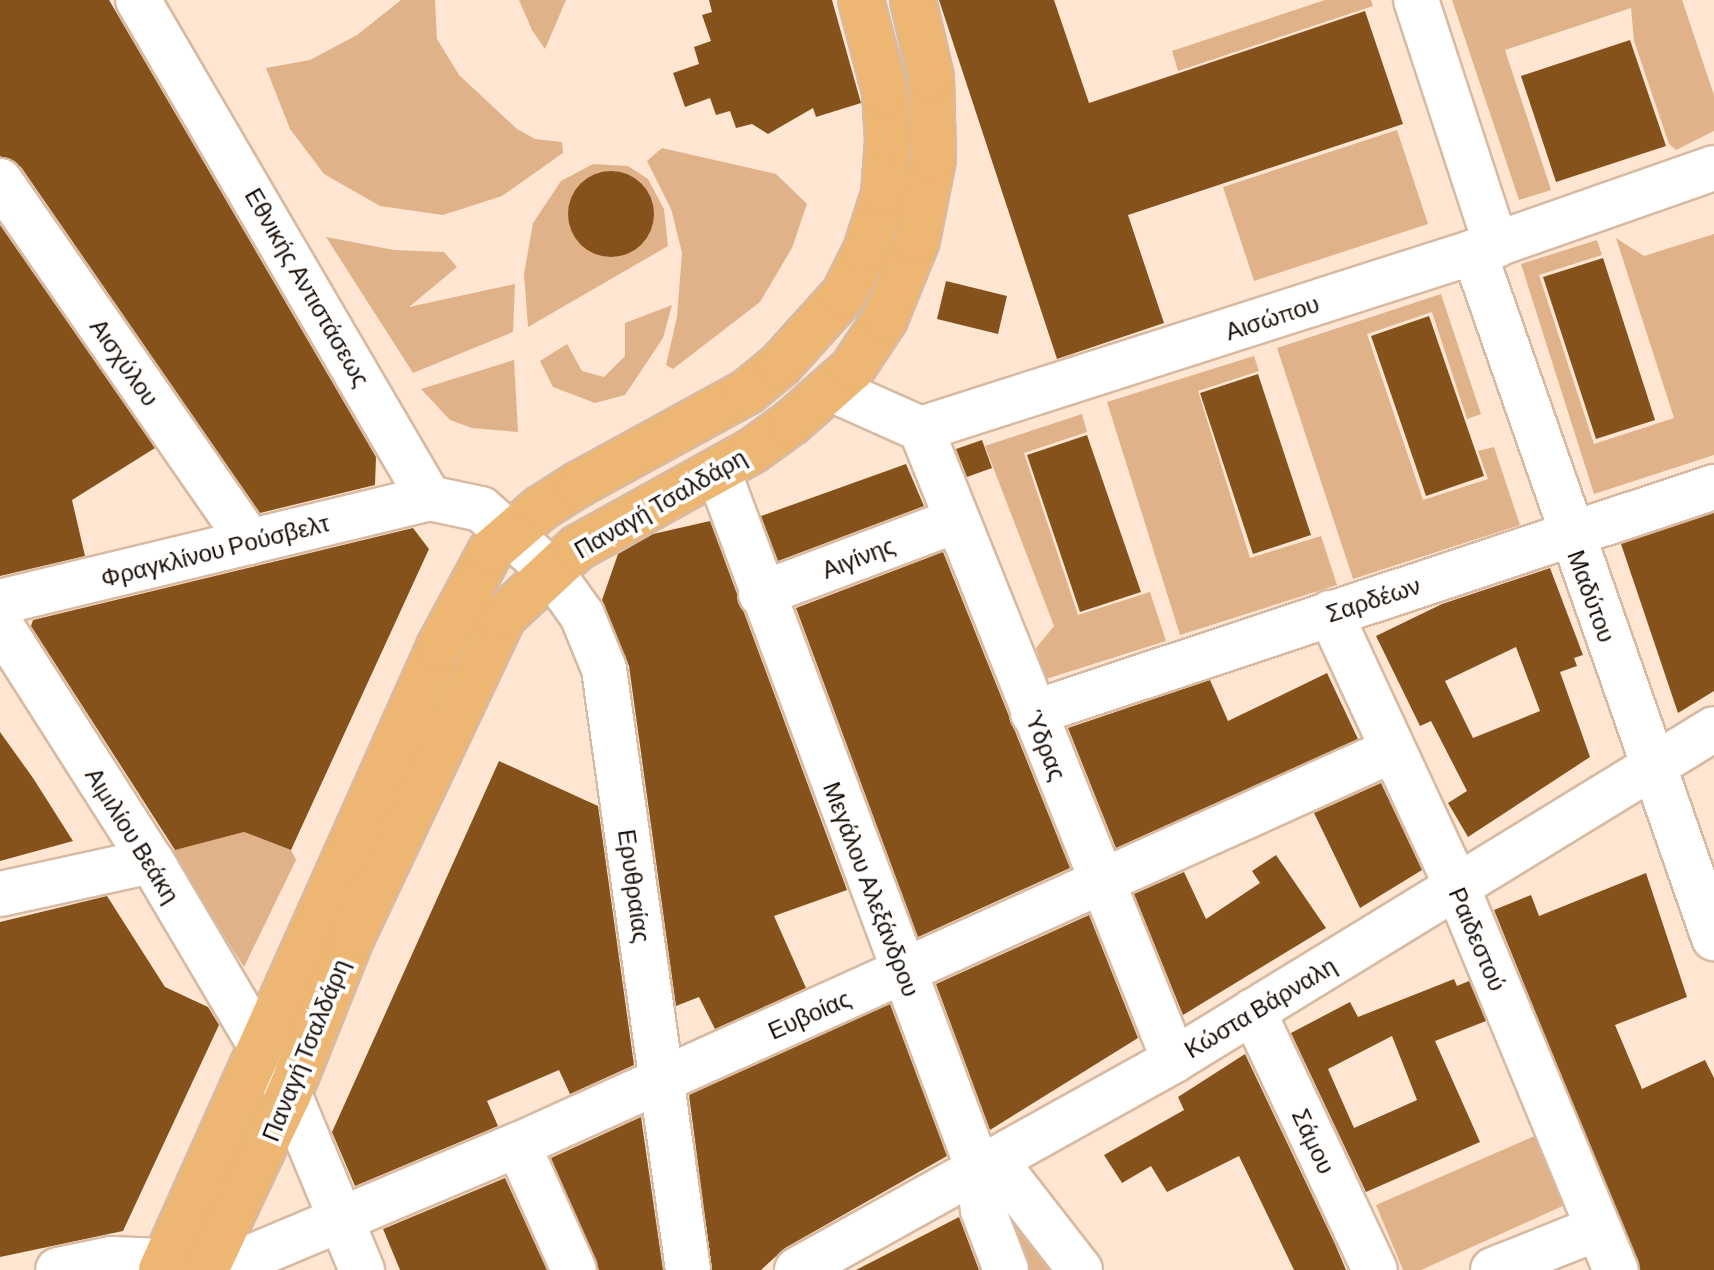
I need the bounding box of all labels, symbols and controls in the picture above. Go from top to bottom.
street label: Εθνικής Αντιστάσεως [239,183,377,391]
street label: Αισώπου [1221,288,1323,346]
street label: Αισχύλου [85,313,165,411]
street label: Παναγή Τσαλδάρη [569,442,751,564]
street label: Φραγκλίνου Ρούσβελτ [98,508,332,592]
street label: Αιγίνης [818,530,898,584]
street label: Μαδύτου [1562,546,1622,646]
street label: Σαρδέων [1322,570,1424,628]
street label: Ύδρας [1019,706,1073,784]
street label: Αιμιλίου Βεάκη [80,762,186,908]
street label: Μεγάλου Αλεξάνδρου [818,778,926,1000]
street label: Ερυθραίας [613,827,657,945]
street label: Ραιδεστού [1443,883,1513,995]
street label: Κώστα Βάρναλη [1179,950,1341,1064]
street label: Παναγή Τσαλδάρη [255,955,355,1145]
street label: Ευβοίας [763,983,855,1045]
street label: Σάμου [1287,1104,1341,1178]

